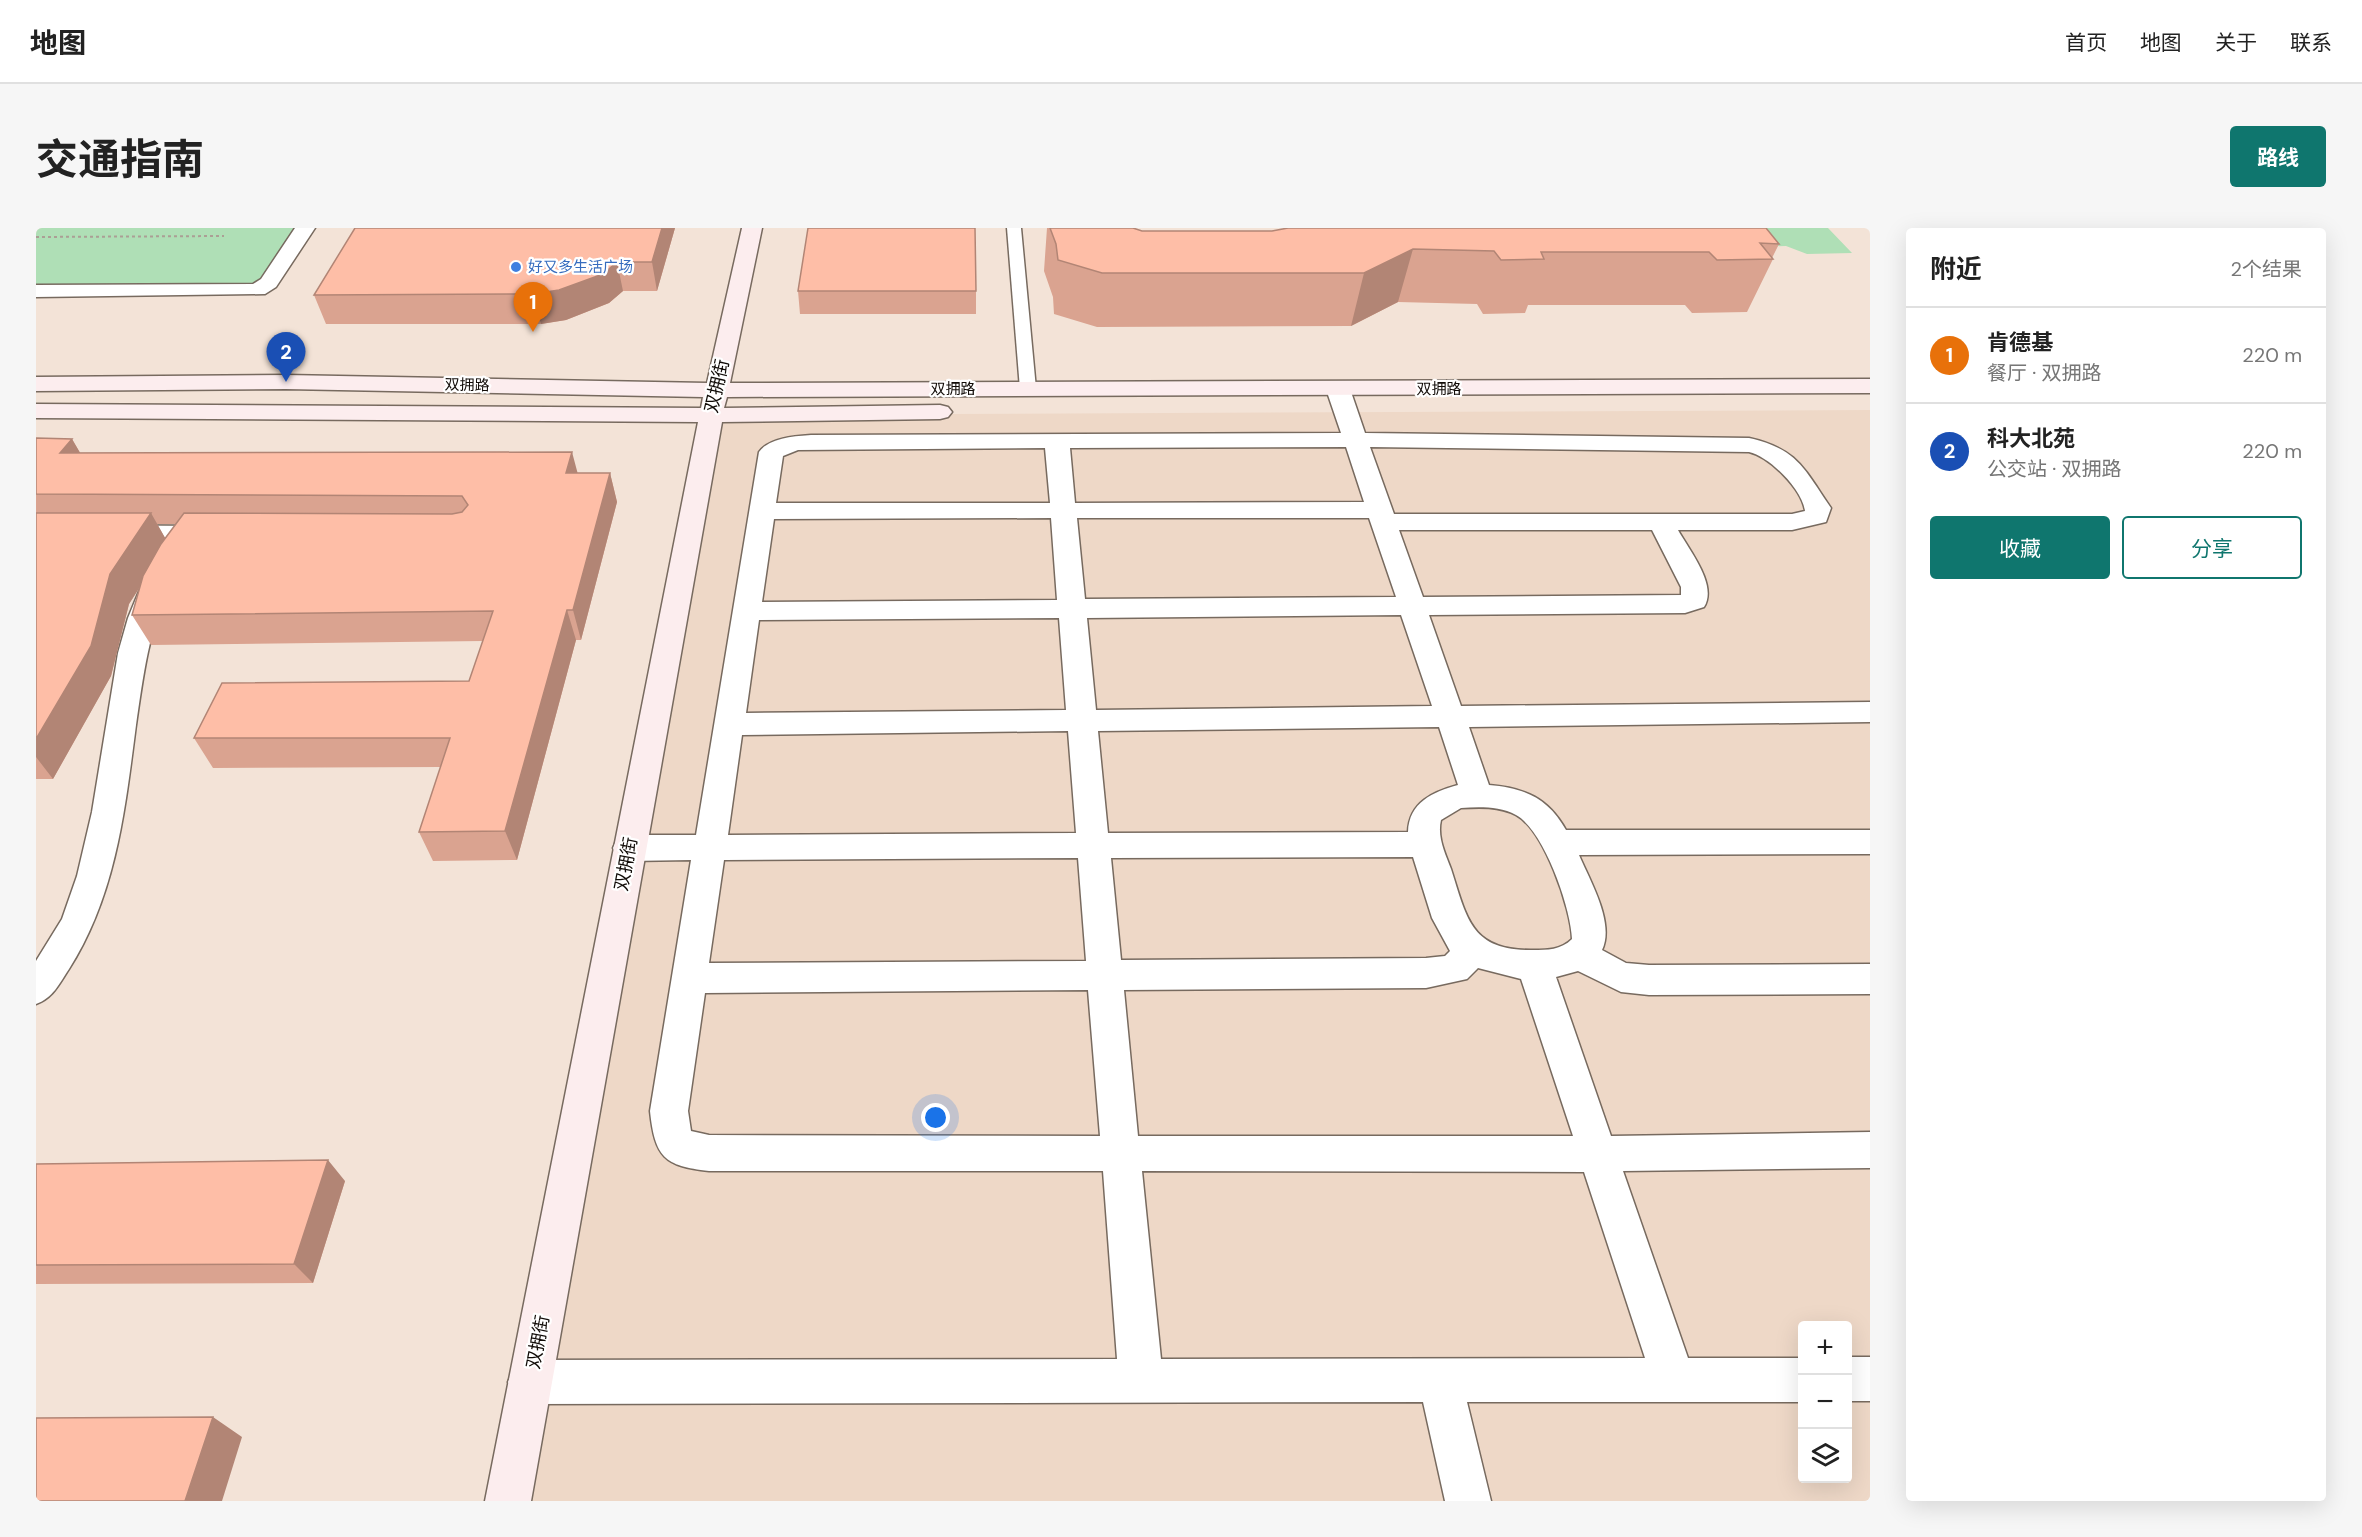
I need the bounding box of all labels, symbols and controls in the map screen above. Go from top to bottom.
text: 地图 [30,25,86,62]
text: 首页 [2065,29,2107,57]
text: 地图 [2140,29,2182,57]
text: 关于 [2215,29,2257,57]
text: 联系 [2290,29,2332,57]
button: 路线 [2230,126,2326,187]
text: 交通指南 [36,132,204,187]
text: 附近 [1930,252,1982,286]
text: 2个结果 [2230,256,2302,282]
place label: 好又多生活广场 [528,257,633,277]
marker: 好又多生活广场 [509,260,523,274]
pin: 1 [514,282,552,332]
text: 肯德基 [1987,328,2053,357]
pin: 2 [266,332,306,382]
text: 1 [1946,342,1953,368]
text: 220 m [2242,342,2302,368]
street label: 双拥街 [699,357,735,415]
text: 餐厅 · 双拥路 [1987,360,2102,386]
street label: 双拥路 [444,375,490,395]
street label: 双拥路 [930,379,976,399]
street label: 双拥路 [1416,379,1462,399]
text: 科大北苑 [1987,424,2075,453]
text: 2 [1944,438,1955,464]
text: 220 m [2242,438,2302,464]
text: 公交站 · 双拥路 [1987,456,2122,482]
button: 收藏 [1930,516,2110,579]
button: 分享 [2122,516,2302,579]
street label: 双拥街 [609,835,643,893]
your location [921,1103,950,1132]
street label: 双拥街 [521,1313,555,1371]
map controls [1798,1321,1852,1483]
button: + [1798,1321,1852,1375]
button: − [1798,1375,1852,1429]
button: layers [1798,1429,1852,1483]

